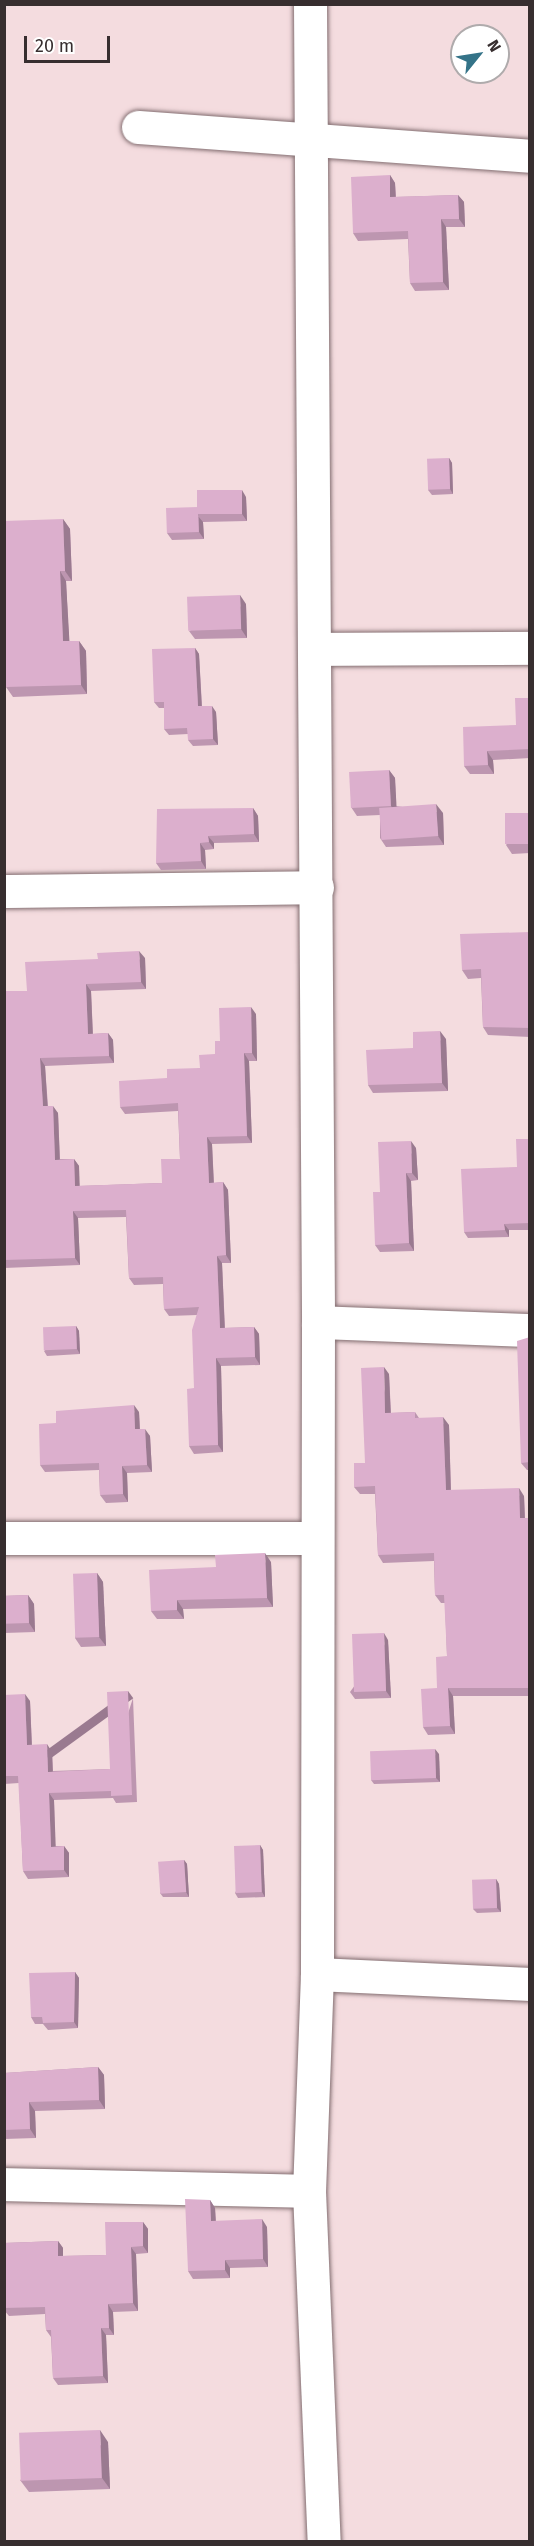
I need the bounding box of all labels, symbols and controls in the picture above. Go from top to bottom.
scale bar [27,24,112,62]
north arrow [450,24,510,84]
text: 20 m [35,35,74,57]
text: N [483,36,505,55]

